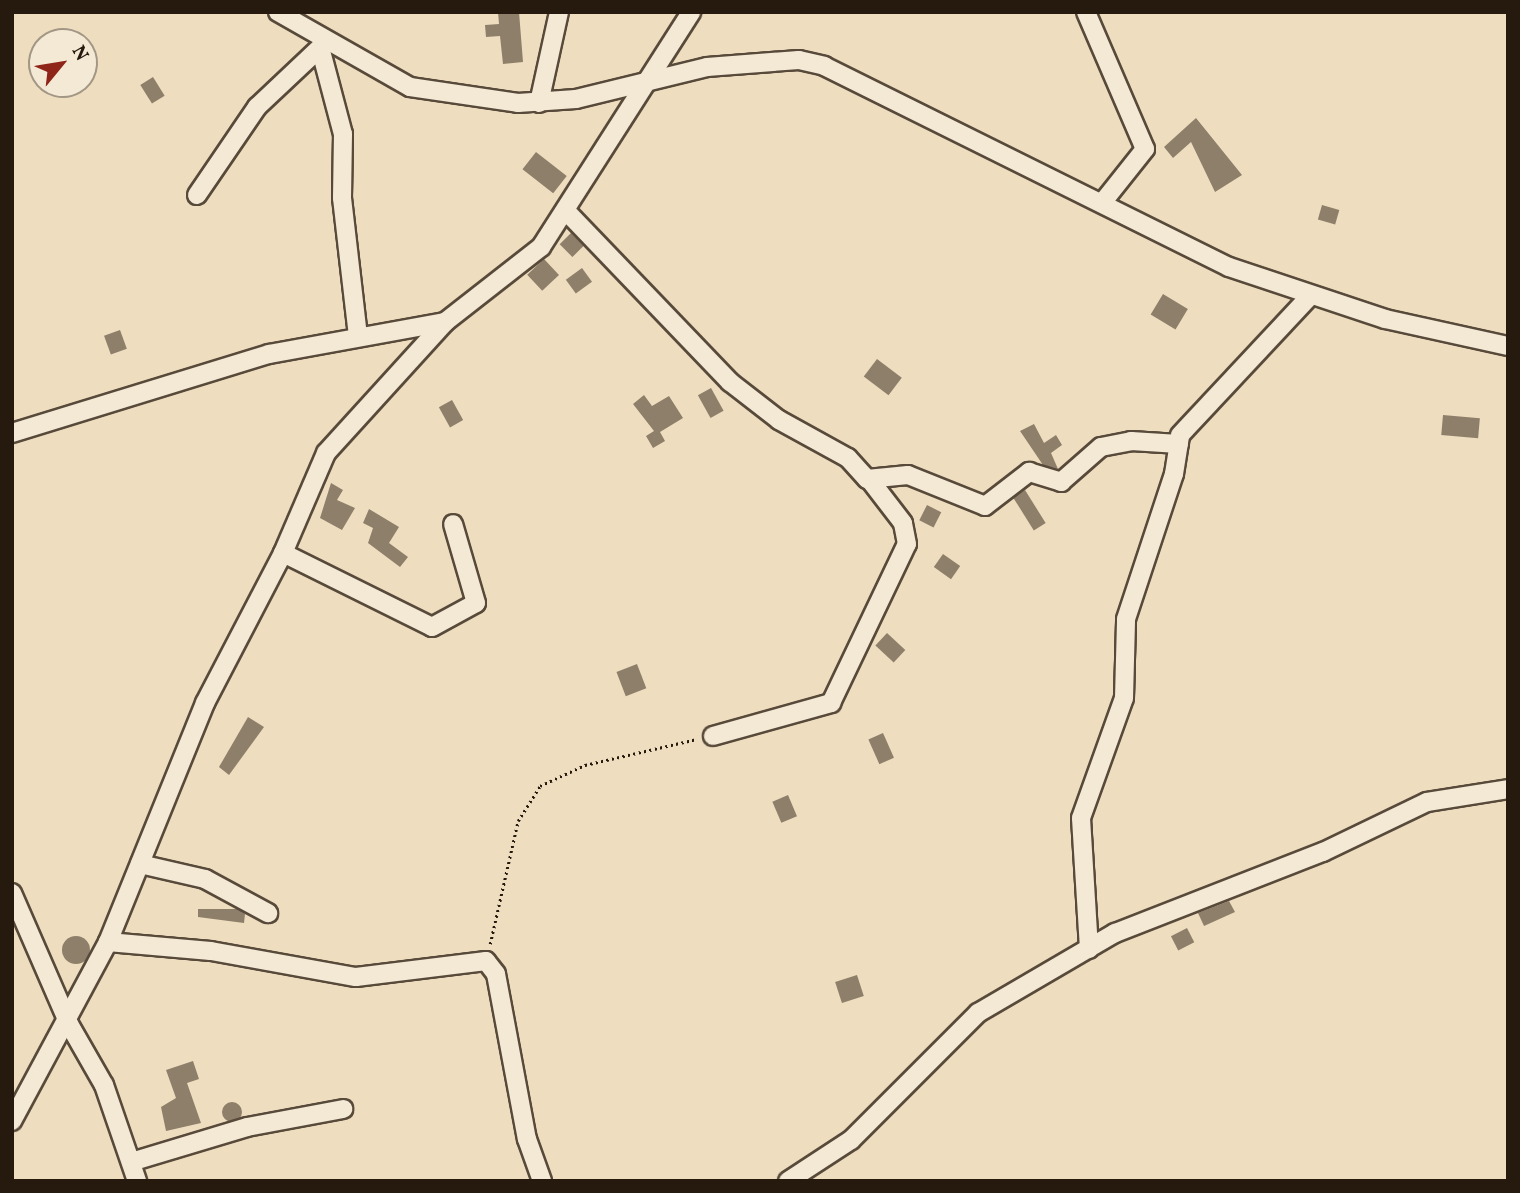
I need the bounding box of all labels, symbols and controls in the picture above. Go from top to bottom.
north arrow [28,28,98,98]
text: N [65,41,94,66]

